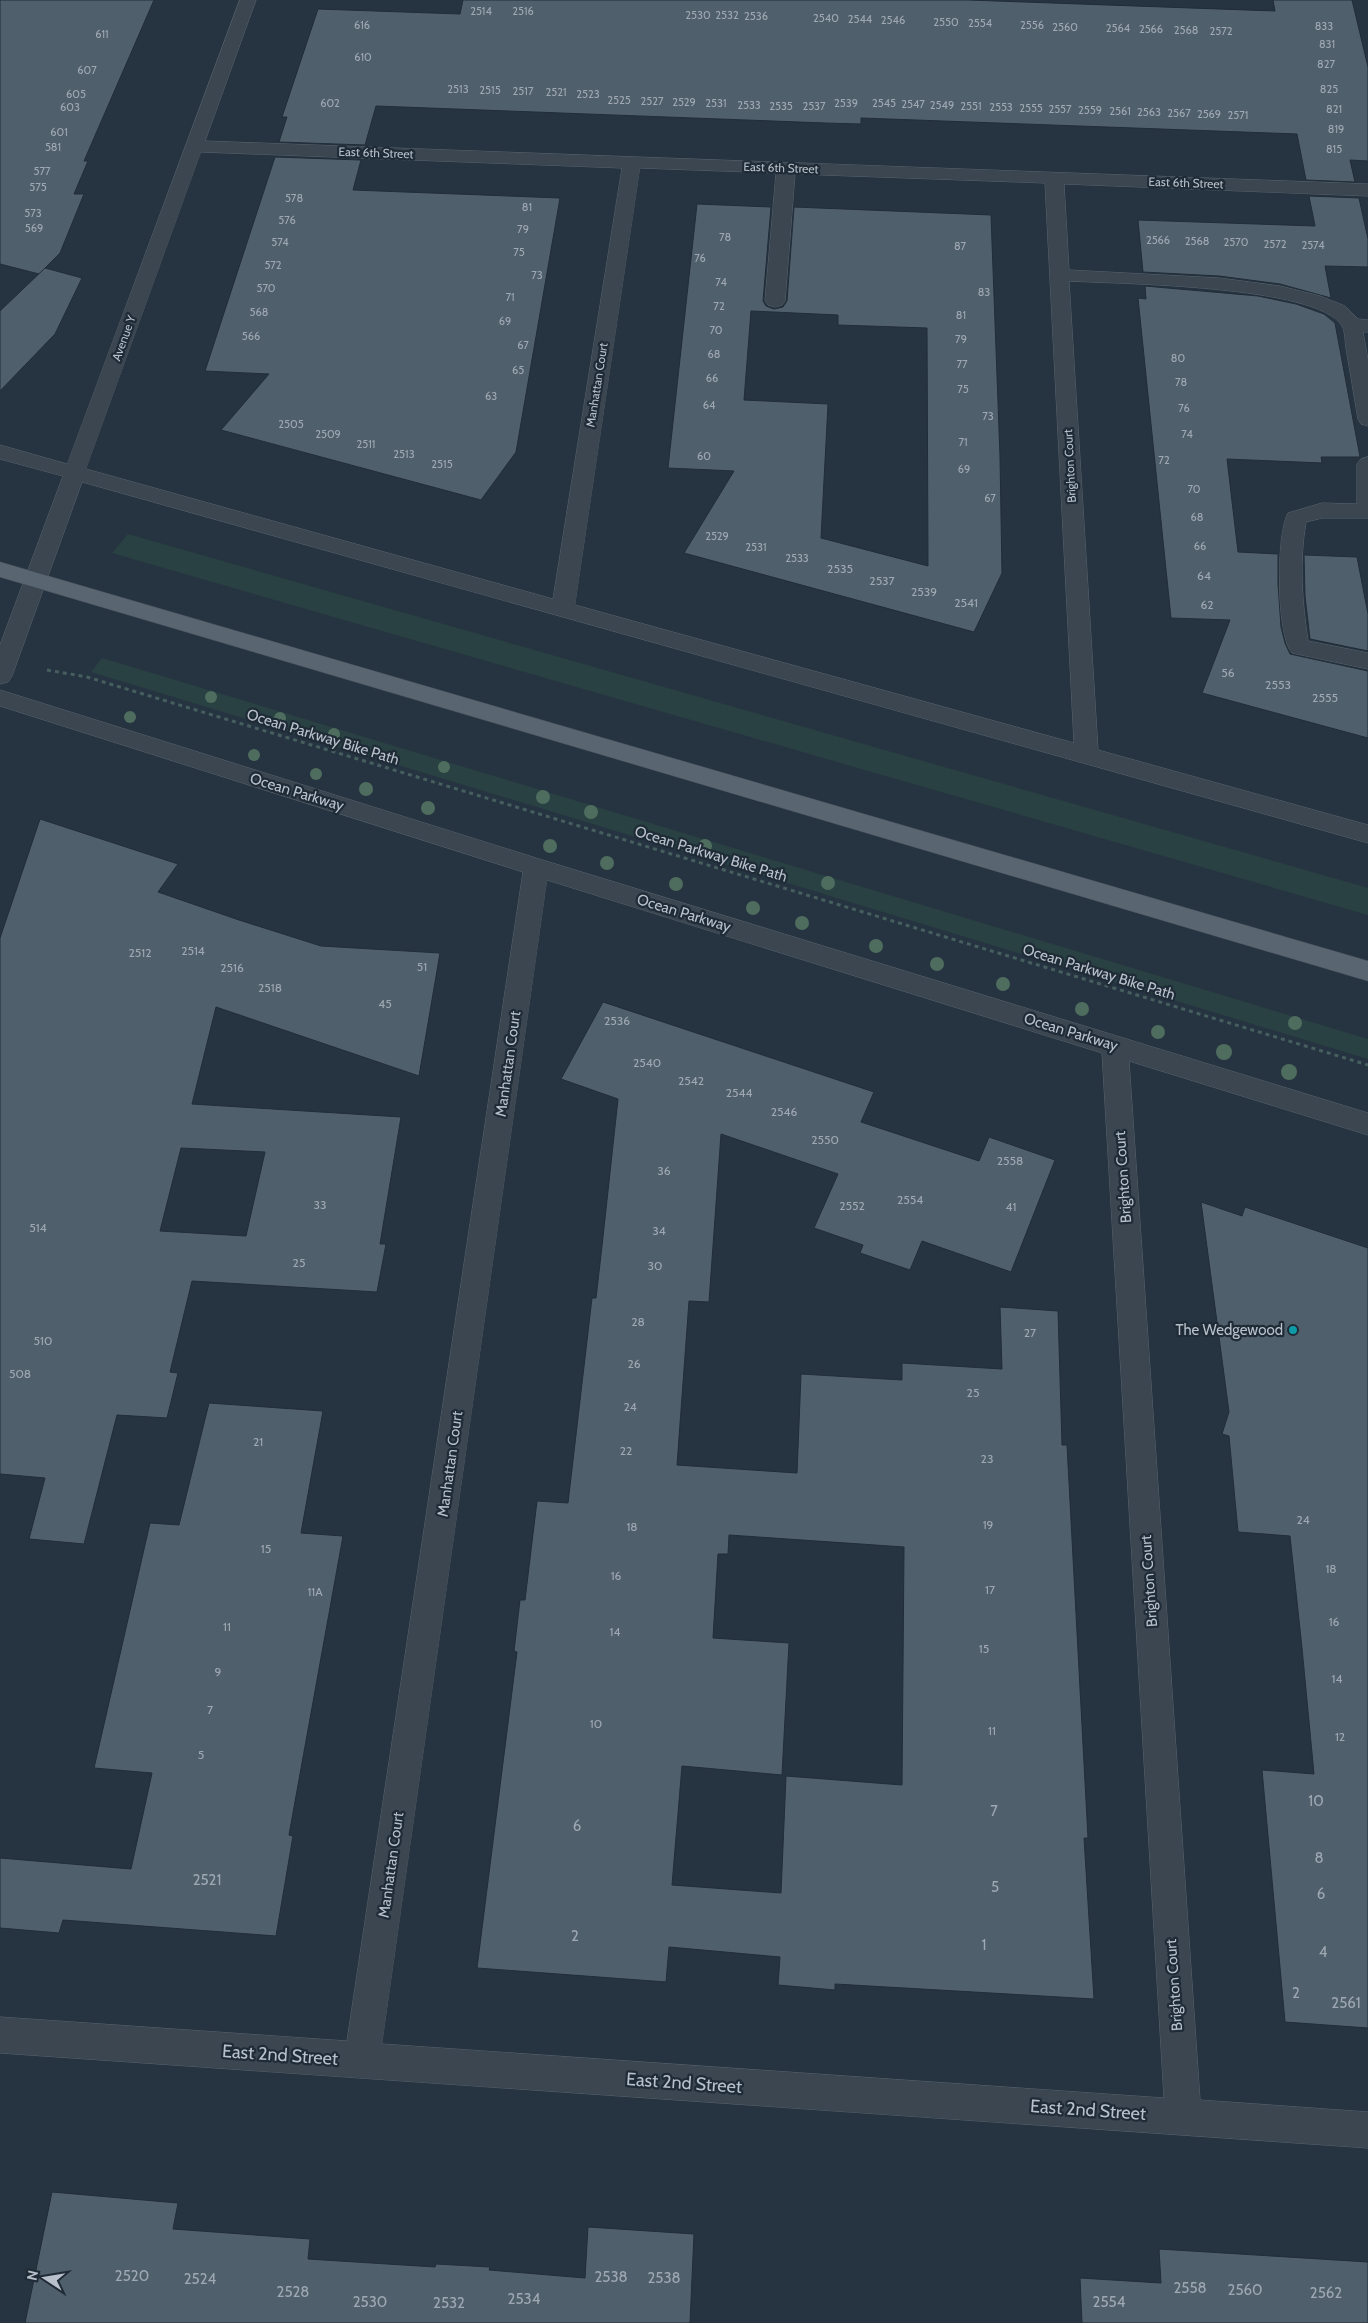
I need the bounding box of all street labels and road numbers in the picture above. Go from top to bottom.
street label: East 6th Street [338,144,414,161]
street label: East 6th Street [743,159,819,176]
street label: East 6th Street [1148,174,1224,191]
street label: Avenue Y [108,313,139,363]
street label: Manhattan Court [582,342,611,428]
street label: Brighton Court [1060,429,1079,503]
street label: Ocean Parkway Bike Path [245,705,401,769]
street label: Ocean Parkway [248,769,346,815]
street label: Ocean Parkway Bike Path [633,822,789,886]
street label: Ocean Parkway [635,890,733,936]
street label: Ocean Parkway Bike Path [1021,940,1177,1004]
street label: Ocean Parkway [1022,1009,1120,1055]
street label: Manhattan Court [492,1010,524,1118]
street label: Brighton Court [1111,1130,1135,1224]
street label: Manhattan Court [434,1410,466,1518]
street label: Brighton Court [1137,1534,1161,1628]
street label: Manhattan Court [375,1811,407,1919]
street label: Brighton Court [1162,1938,1186,2032]
street label: East 2nd Street [221,2040,339,2070]
street label: East 2nd Street [625,2068,743,2098]
street label: East 2nd Street [1029,2095,1147,2125]

